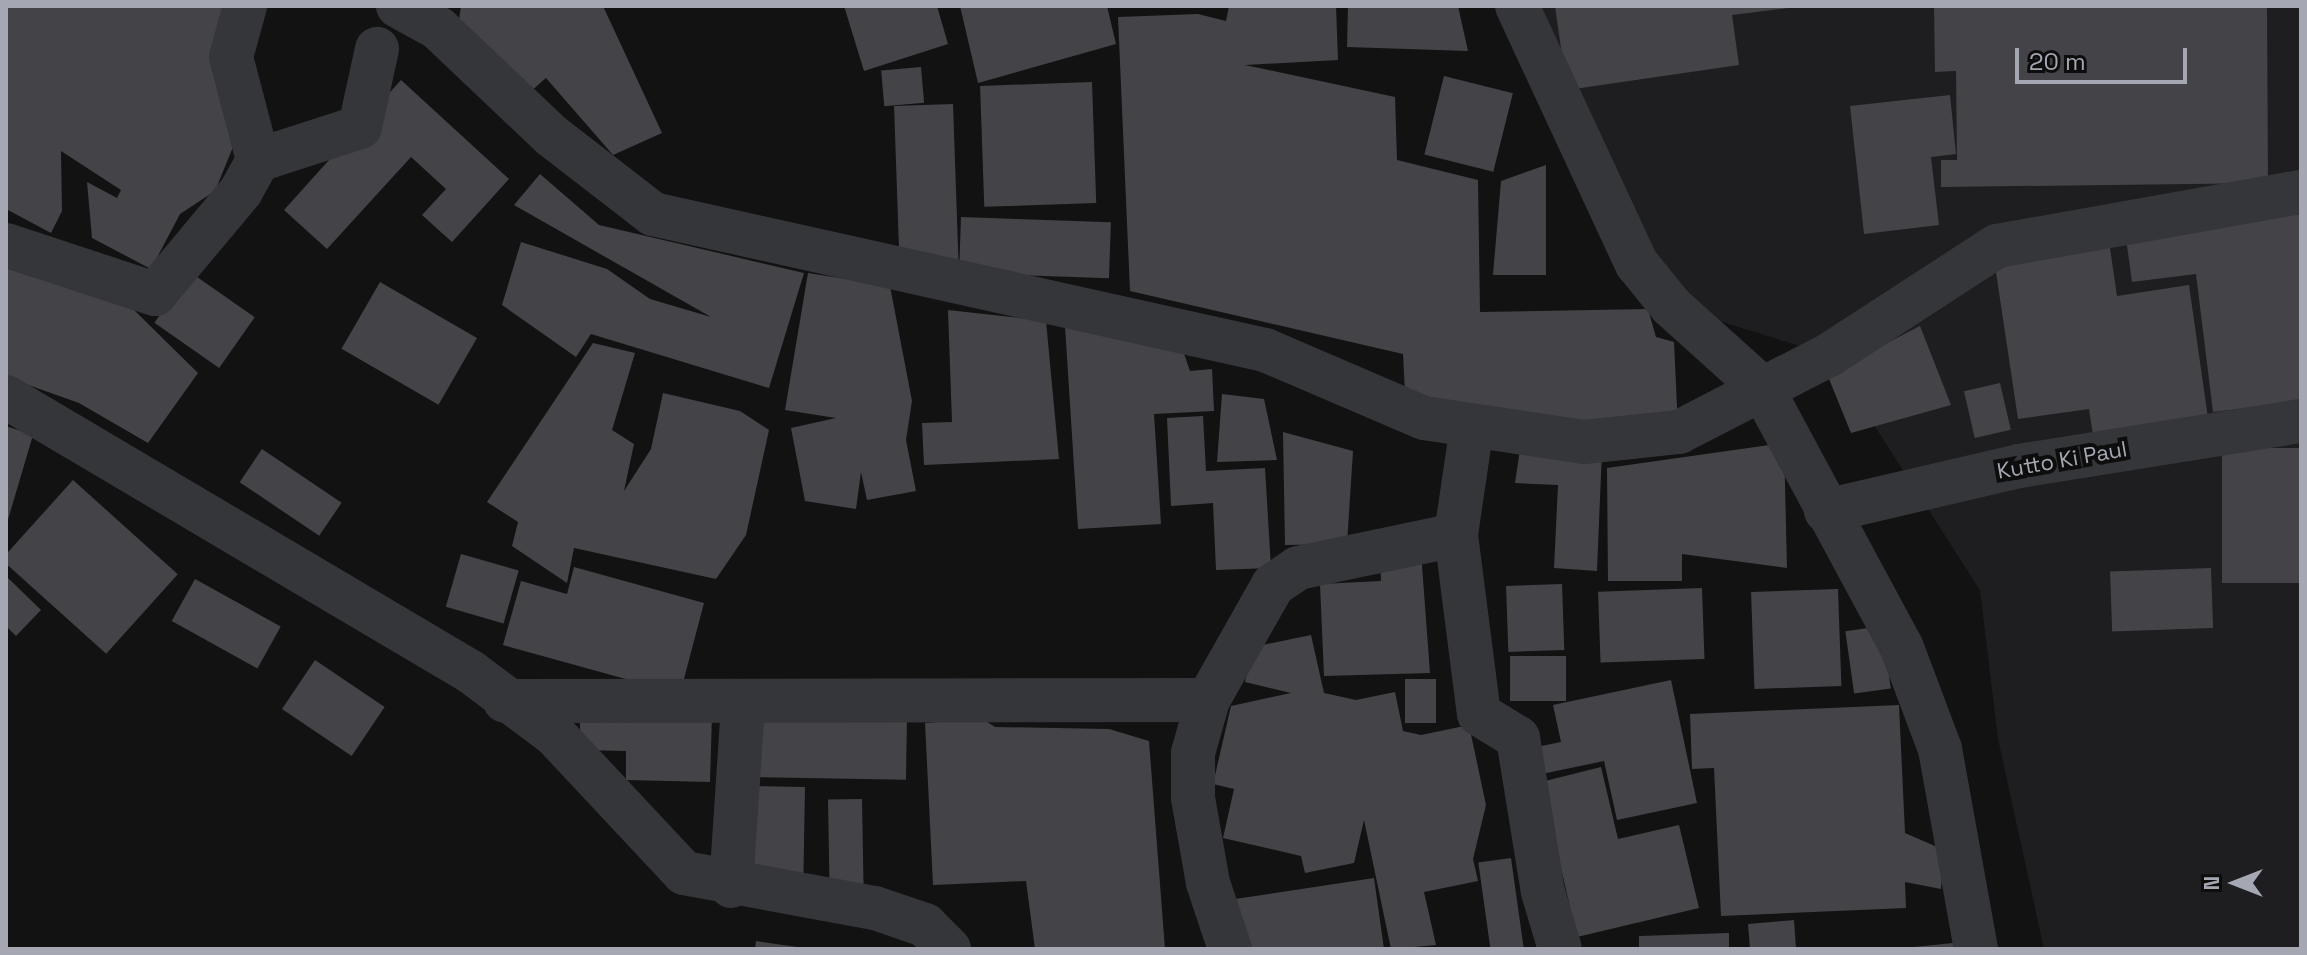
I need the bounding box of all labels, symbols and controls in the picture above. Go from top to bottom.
scale bar [2019,32,2191,82]
text: 20 m [2029,46,2086,77]
street label: Kutto Ki Paul [1995,436,2129,484]
north arrow [2195,843,2275,923]
text: N [2197,876,2225,890]

